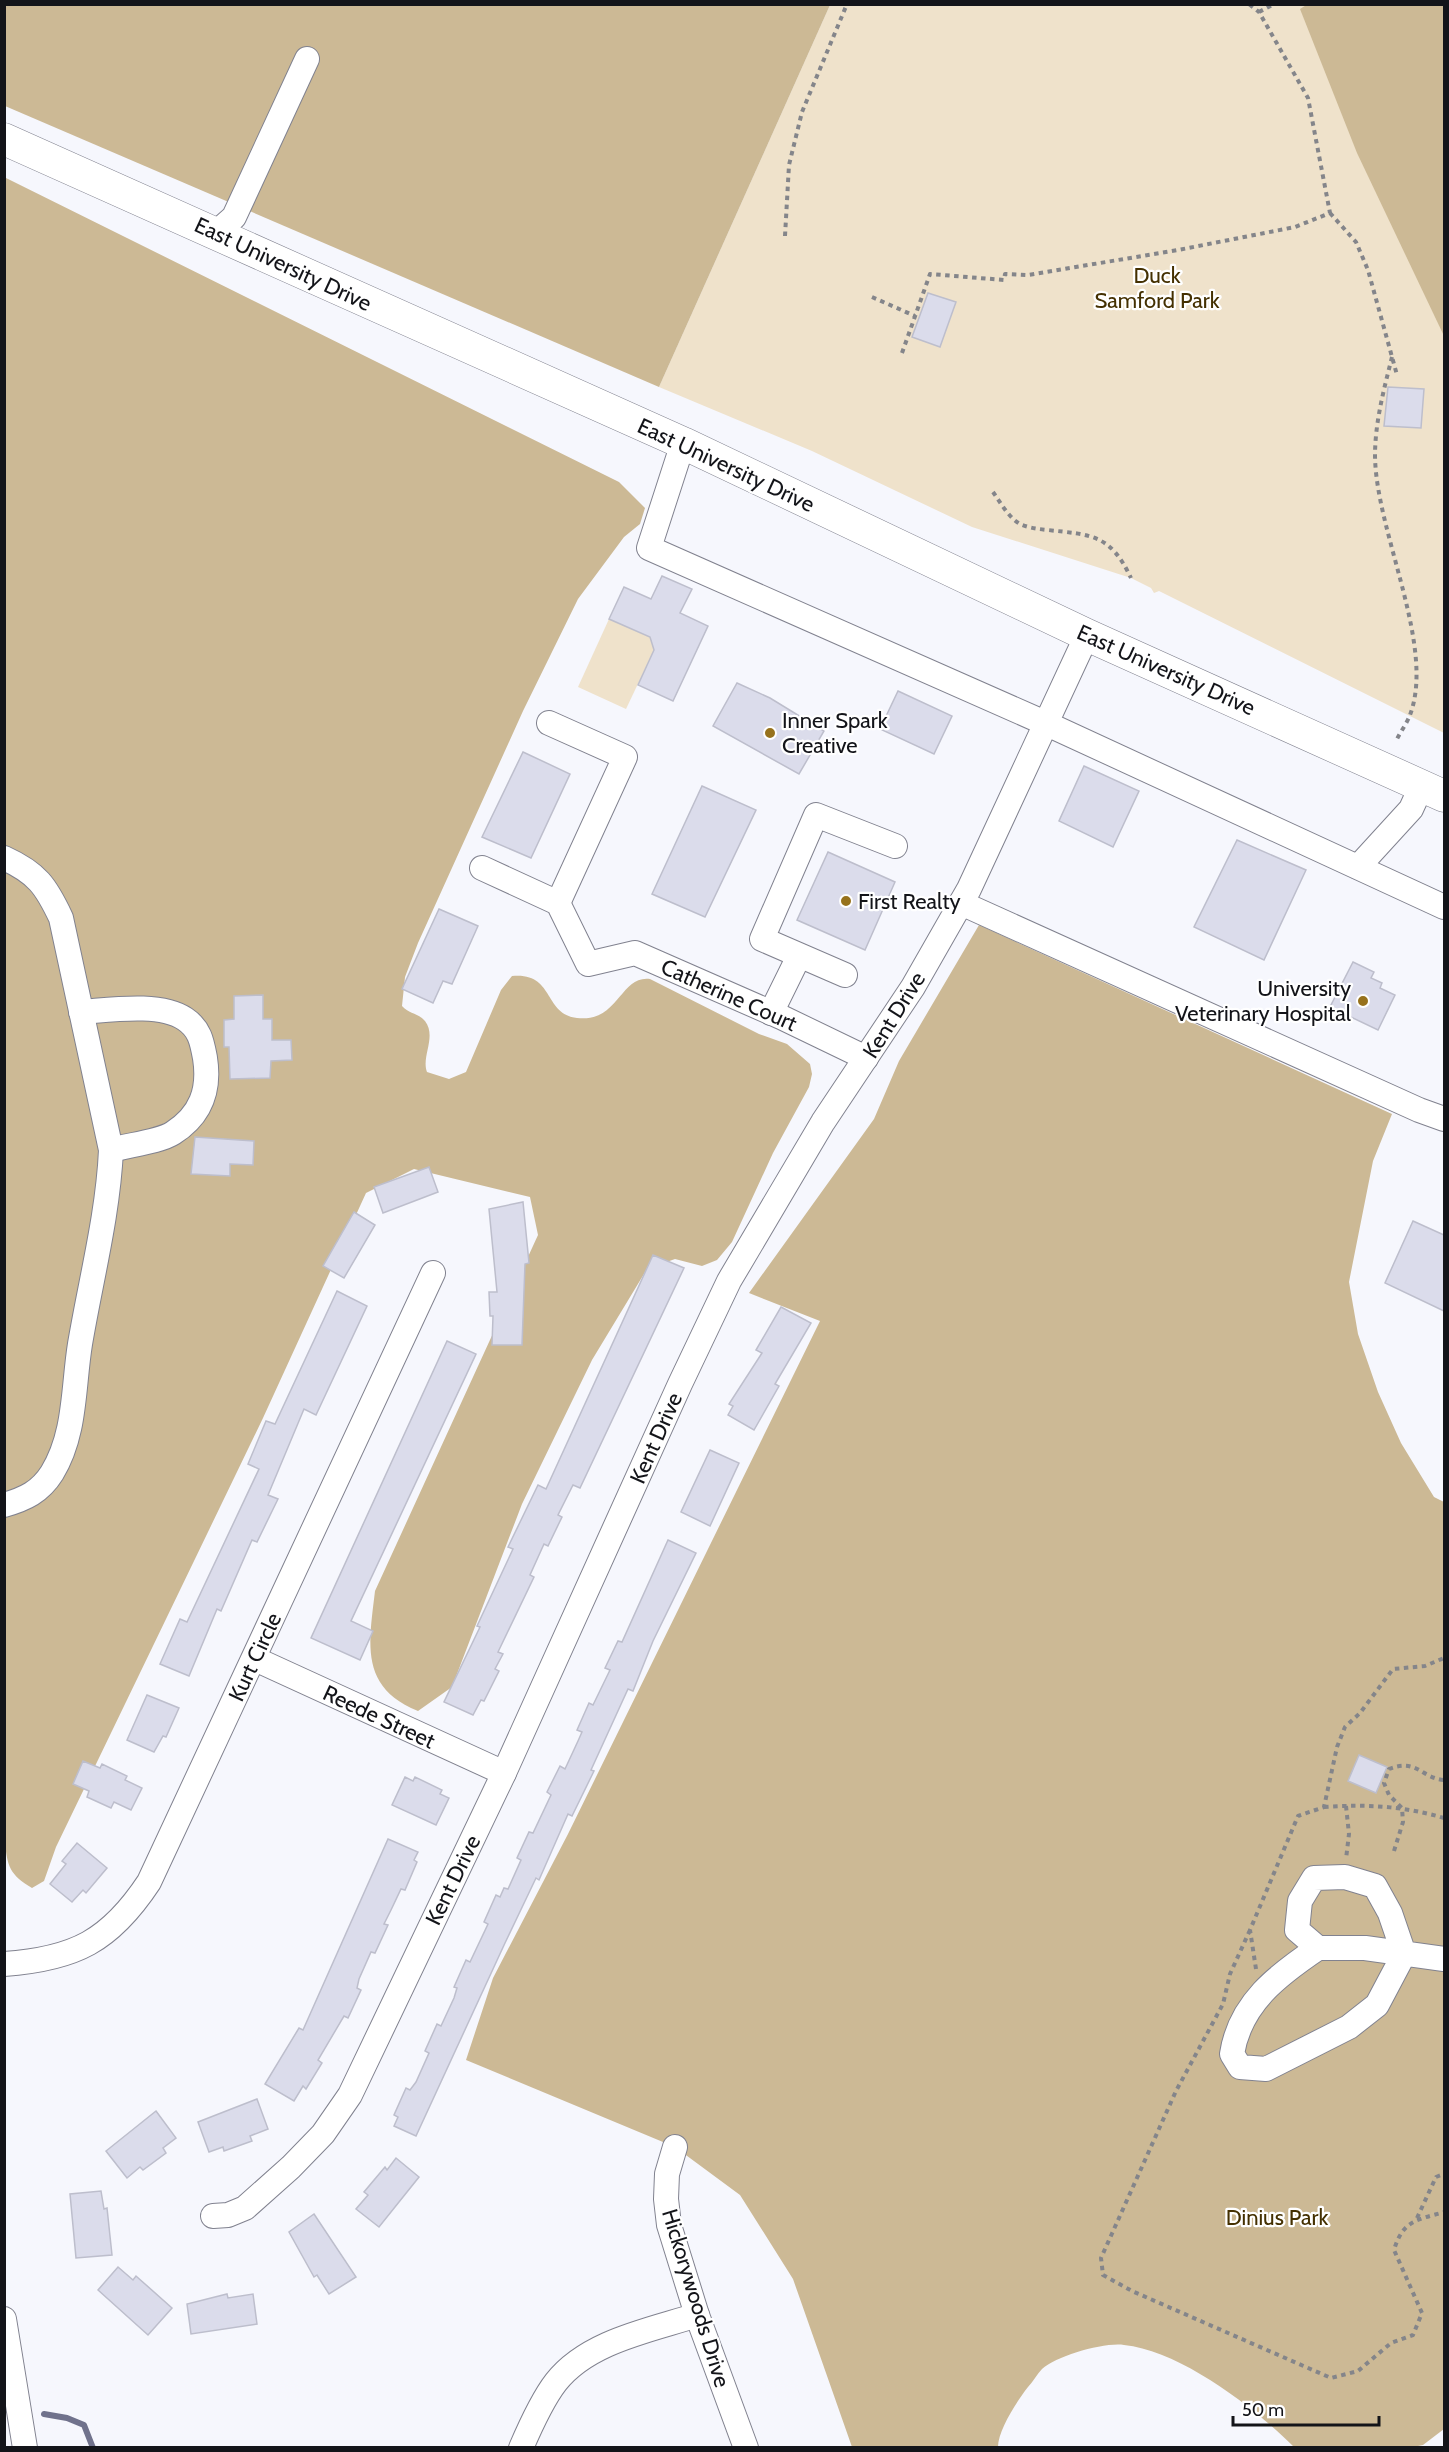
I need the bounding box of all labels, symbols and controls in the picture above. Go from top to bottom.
street label: East University Drive [190,211,376,317]
park label: Duck Samford Park [1094,262,1220,314]
street label: East University Drive [633,412,819,518]
street label: East University Drive [1073,619,1259,721]
place label: Inner Spark Creative [782,707,888,759]
marker: Inner Spark Creative [763,726,777,740]
place label: First Realty [858,888,961,915]
marker: First Realty [839,894,853,908]
street label: Catherine Court [657,953,802,1037]
street label: Kent Drive [857,967,931,1063]
place label: University Veterinary Hospital [1175,975,1352,1027]
marker: University Veterinary Hospital [1356,994,1370,1008]
street label: Kent Drive [624,1388,688,1488]
street label: Kurt Circle [223,1608,287,1706]
street label: Reede Street [319,1679,440,1755]
street label: Kent Drive [420,1831,486,1929]
park label: Dinius Park [1226,2204,1328,2231]
street label: Hickorywoods Drive [656,2206,736,2390]
scale bar [1233,2389,1378,2427]
text: 50 m [1242,2399,1284,2421]

